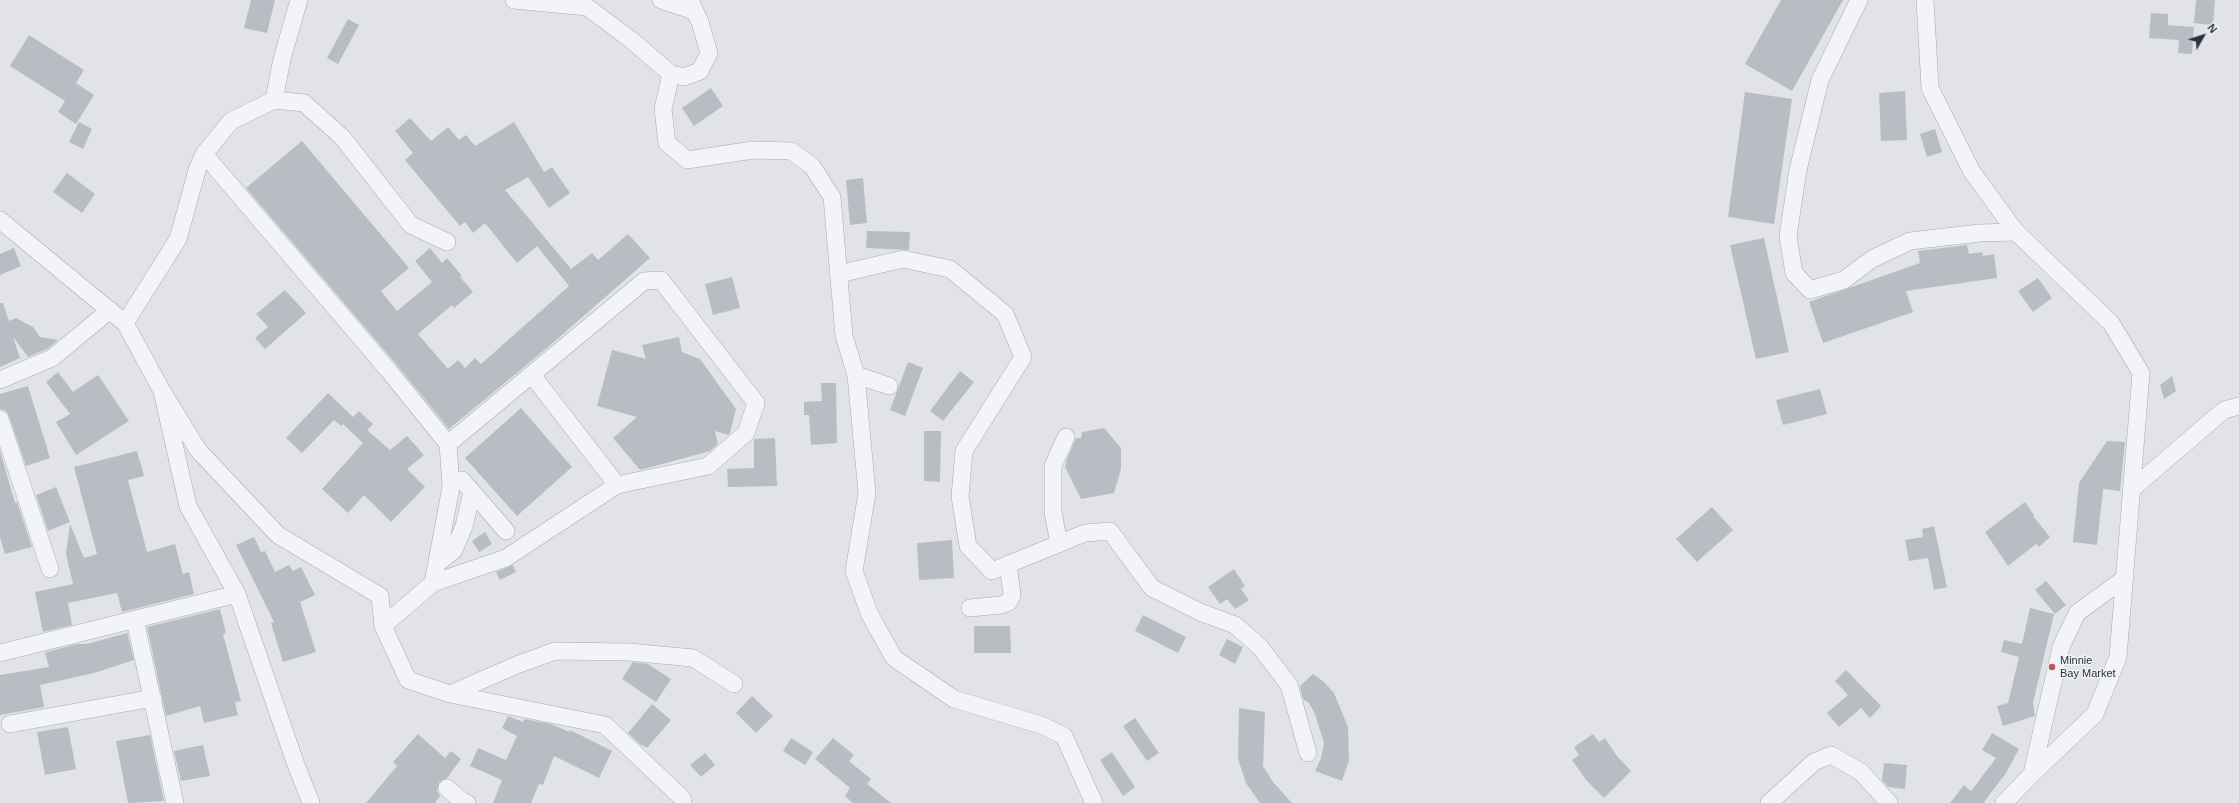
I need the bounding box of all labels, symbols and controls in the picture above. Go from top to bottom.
north arrow [2183,16,2223,56]
text: N [2205,22,2219,35]
place label: Minnie Bay Market [2060,654,2116,680]
marker: Minnie Bay Market [2047,662,2057,672]

